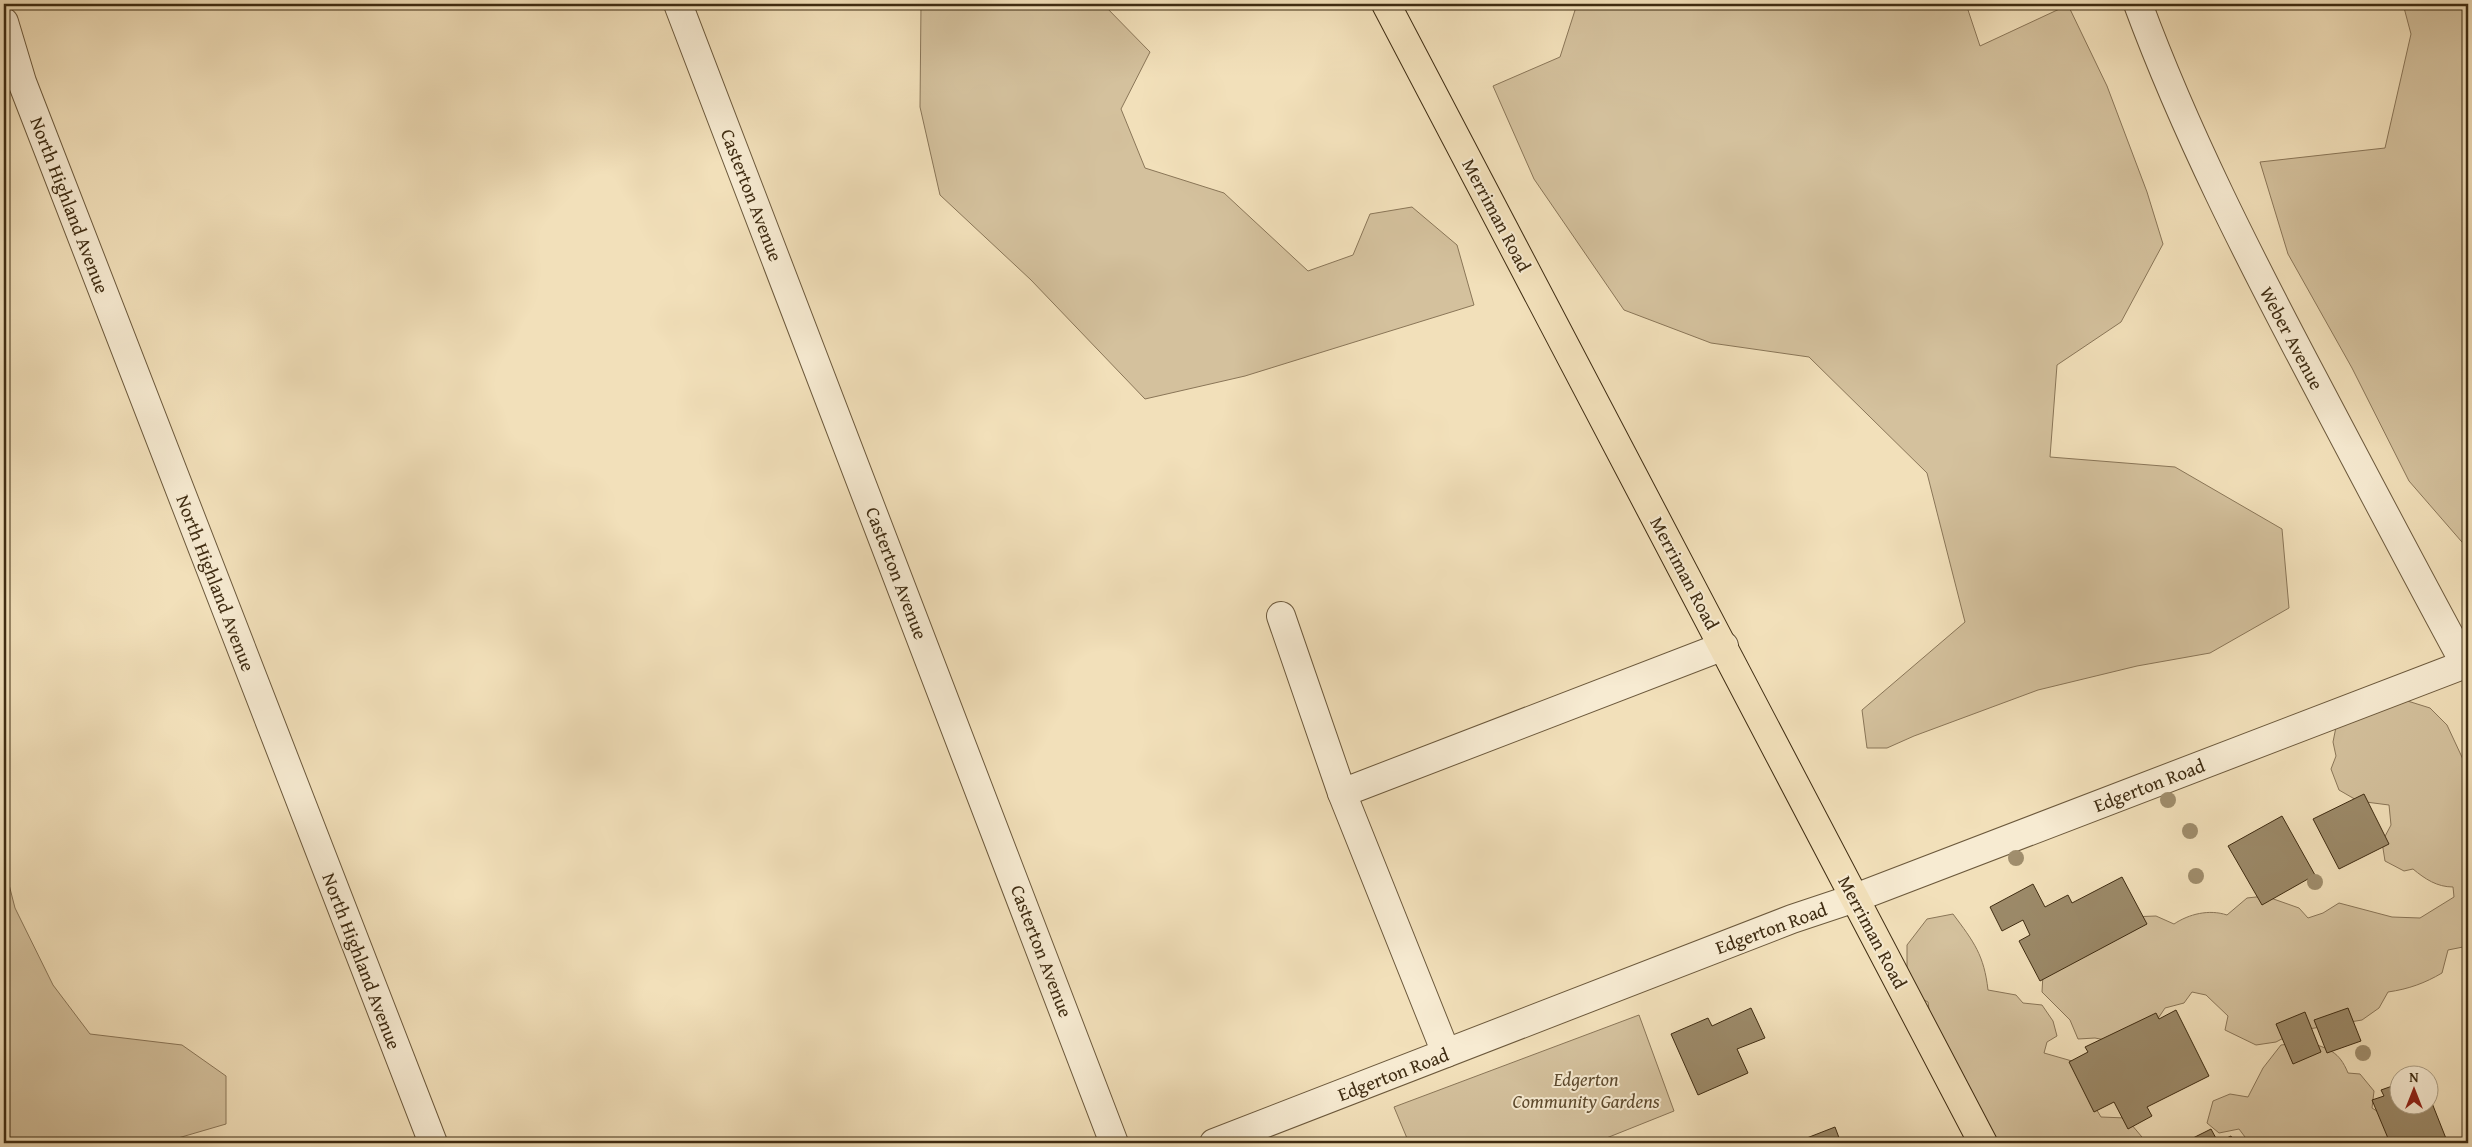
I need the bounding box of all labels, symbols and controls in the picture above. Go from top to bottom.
street label: North Highland Avenue [23,113,117,298]
street label: Casterton Avenue [714,125,790,265]
street label: Merriman Road [1455,153,1539,277]
street label: Weber Avenue [2253,281,2331,395]
street label: North Highland Avenue [169,491,263,676]
street label: Casterton Avenue [859,503,935,643]
street label: Merriman Road [1643,511,1727,635]
street label: Edgerton Road [2089,751,2209,819]
street label: North Highland Avenue [315,869,409,1054]
street label: Merriman Road [1831,870,1915,994]
street label: Casterton Avenue [1004,881,1080,1021]
street label: Edgerton Road [1711,895,1832,961]
street label: Edgerton Road [1333,1040,1453,1108]
north arrow [2390,1064,2440,1114]
park label: Edgerton Community Gardens [1512,1065,1660,1115]
text: N [2409,1067,2419,1087]

